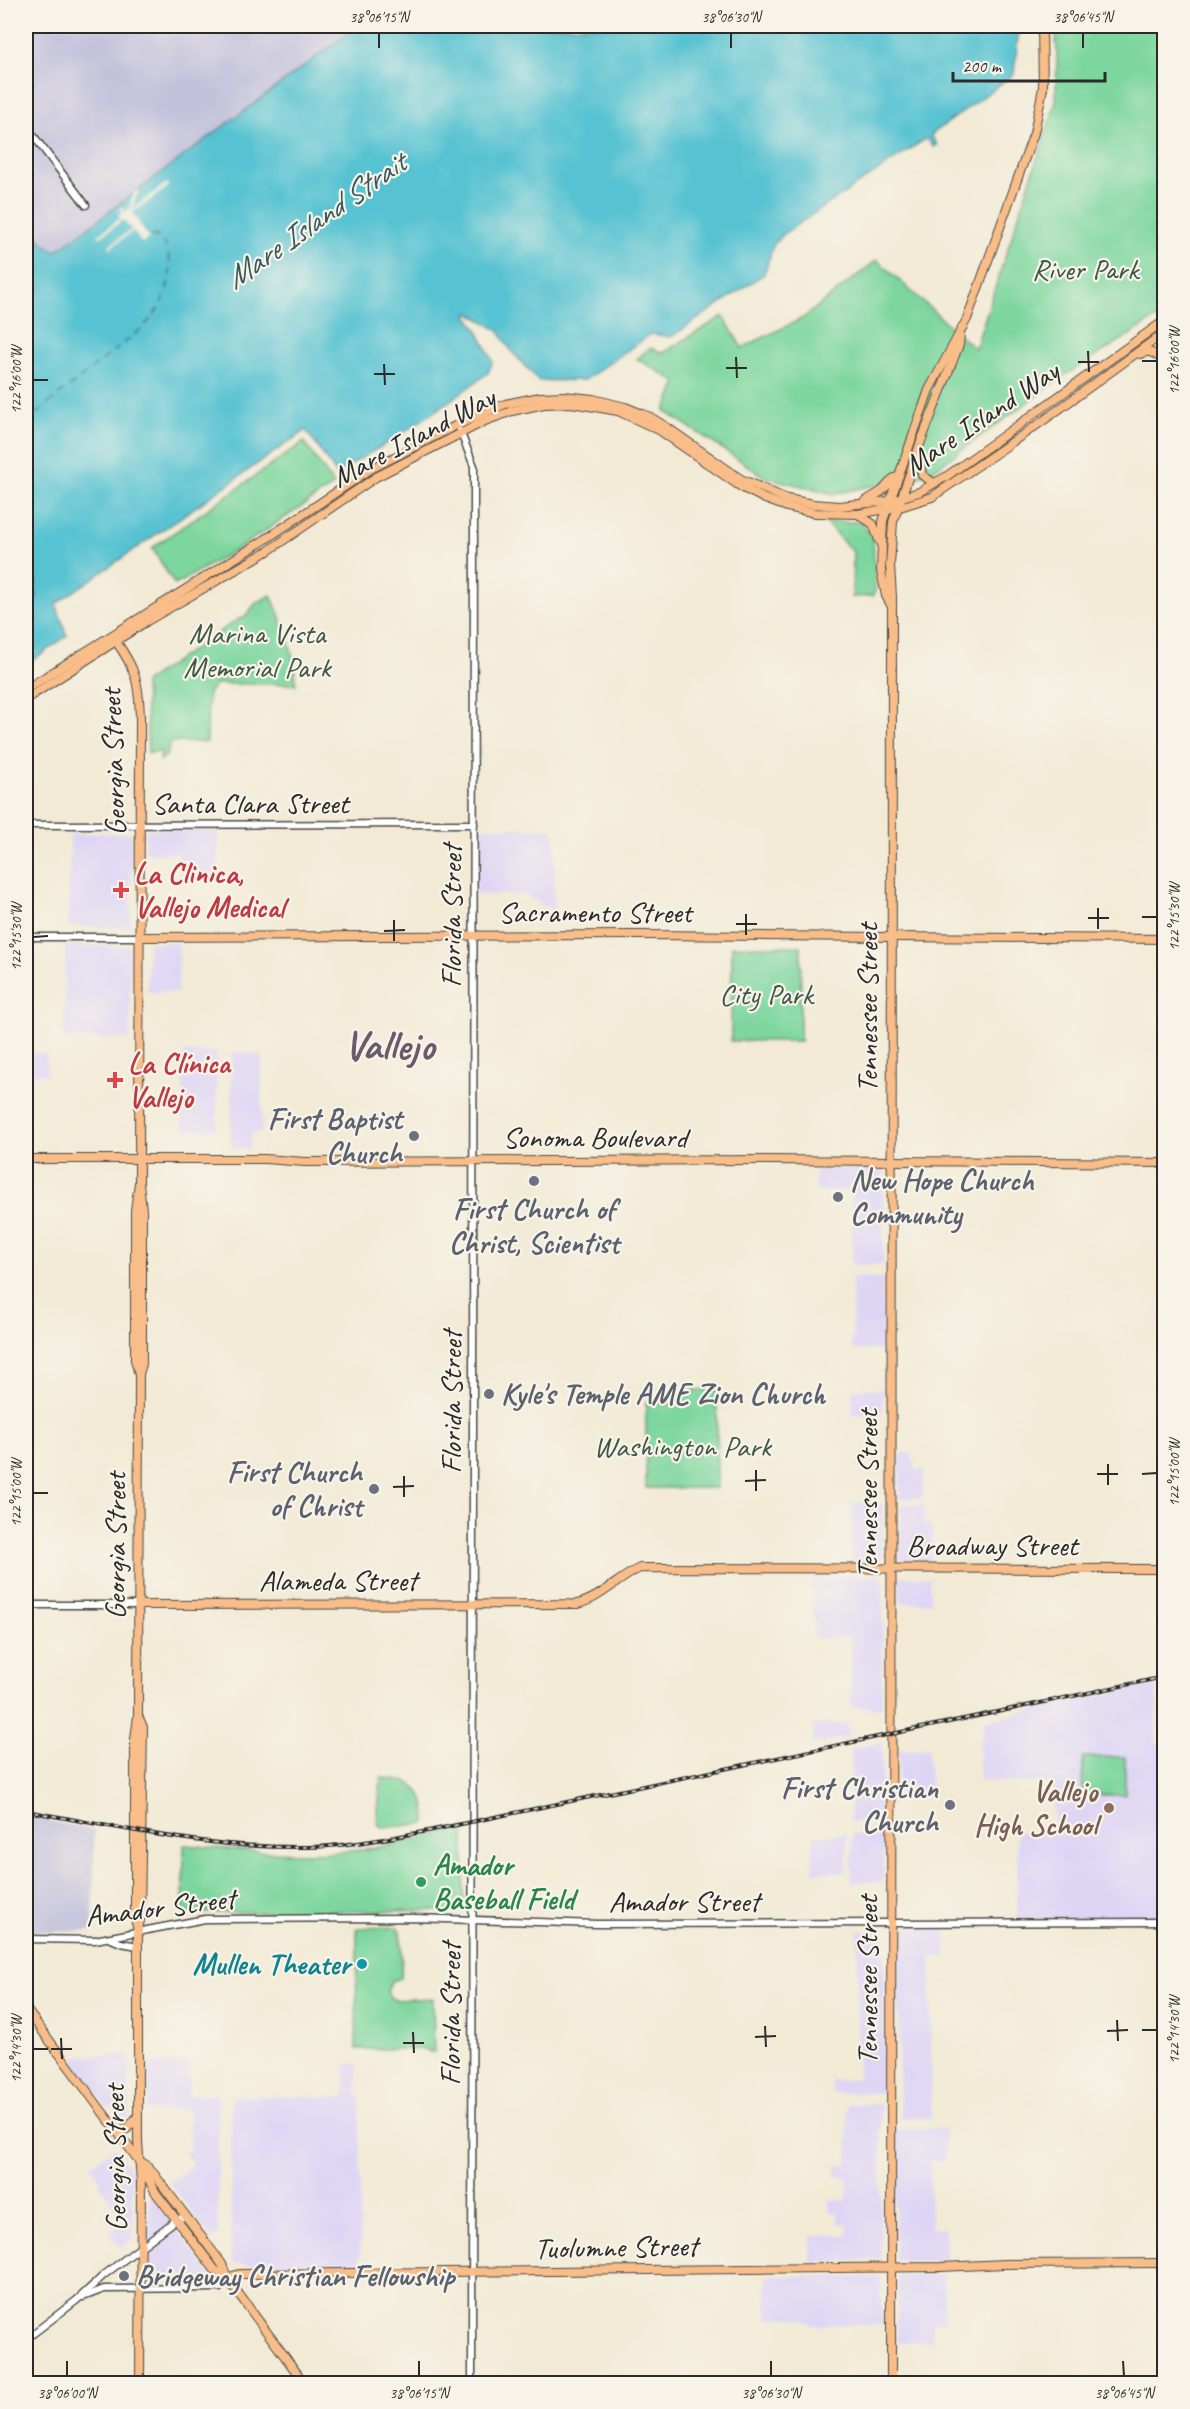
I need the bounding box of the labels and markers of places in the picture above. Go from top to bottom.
place label: La Clinica, Vallejo Medical [134,854,290,926]
marker: La Clinica, Vallejo Medical [112,881,130,899]
place label: La Clínica Vallejo [128,1044,233,1116]
marker: La Clínica Vallejo [106,1071,124,1089]
place label: First Baptist Church [268,1100,405,1172]
marker: First Baptist Church [407,1129,421,1143]
place label: New Hope Church Community [850,1161,1035,1234]
marker: First Church of Christ, Scientist [527,1174,541,1188]
place label: First Church of Christ, Scientist [449,1190,622,1262]
marker: New Hope Church Community [831,1190,845,1204]
place label: Kyle's Temple AME Zion Church [501,1375,826,1413]
marker: Kyle's Temple AME Zion Church [482,1387,496,1401]
place label: First Church of Christ [227,1453,365,1525]
marker: First Church of Christ [367,1482,381,1496]
place label: First Christian Church [781,1769,940,1841]
place label: Vallejo High School [974,1772,1103,1844]
marker: First Christian Church [943,1798,957,1812]
marker: Vallejo High School [1102,1801,1116,1815]
place label: Amador Baseball Field [433,1846,579,1918]
marker: Amador Baseball Field [414,1875,428,1889]
place label: Mullen Theater [193,1945,353,1983]
marker: Mullen Theater [355,1957,369,1971]
place label: Bridgeway Christian Fellowship [136,2257,457,2296]
marker: Bridgeway Christian Fellowship [117,2269,131,2283]

